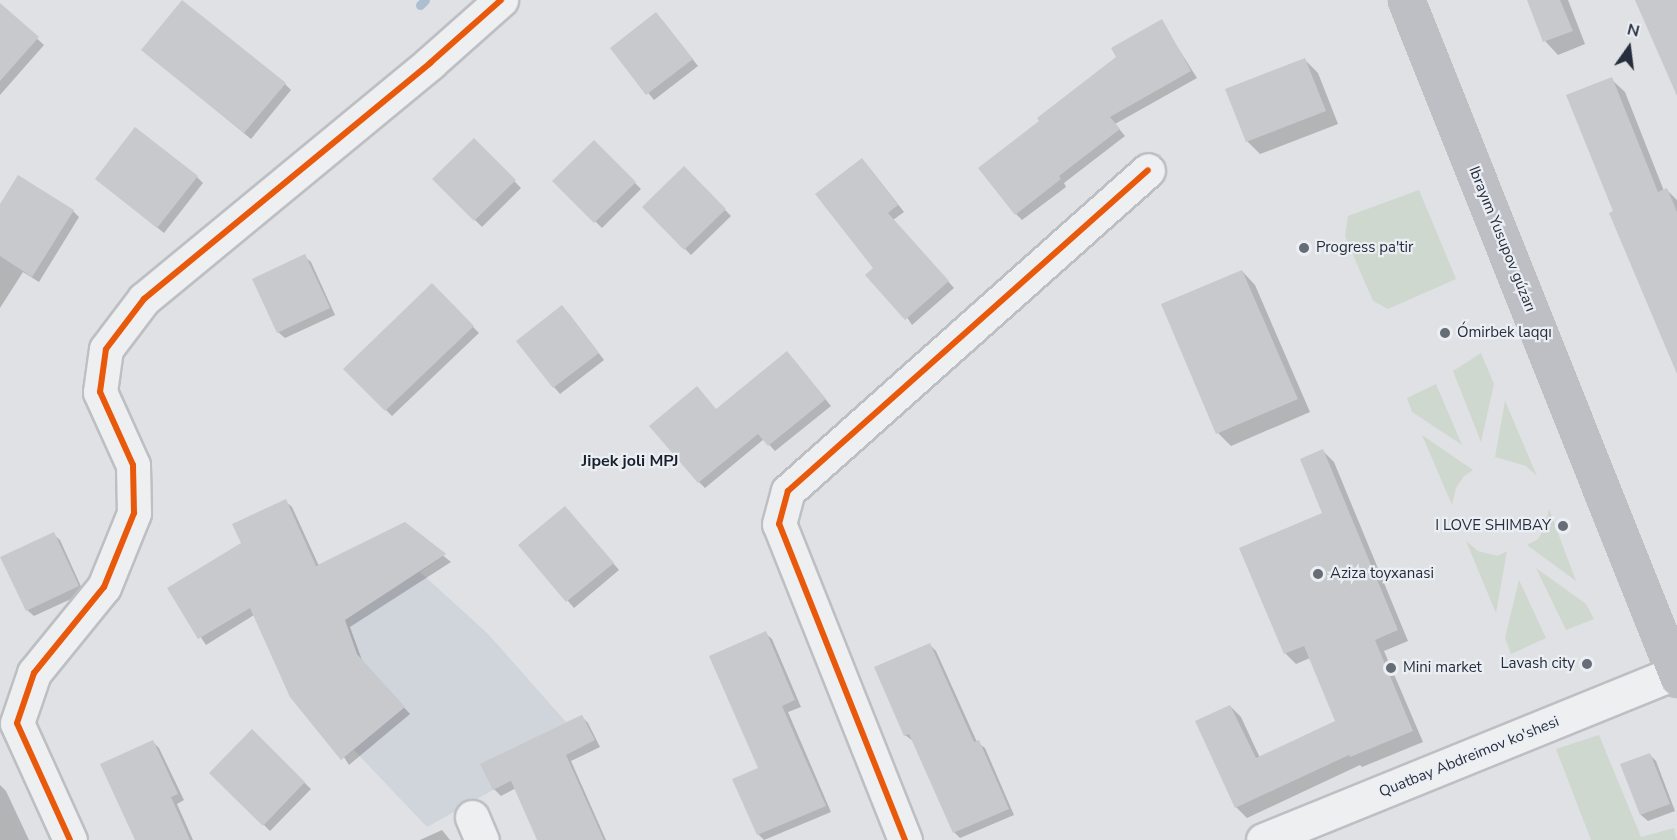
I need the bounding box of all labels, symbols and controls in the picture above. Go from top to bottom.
north arrow [1599,18,1659,78]
text: N [1625,18,1642,43]
street label: Ibrayım Yusupov gúzarı [1465,164,1539,314]
place label: Progress pa'tir [1316,239,1413,257]
marker: Progress pa'tir [1297,241,1311,255]
place label: Ómirbek laqqı [1457,324,1552,342]
marker: Ómirbek laqqı [1438,326,1452,340]
district label: Jipek joli MPJ [582,451,678,471]
place label: I LOVE SHIMBAY [1435,517,1551,535]
marker: I LOVE SHIMBAY [1556,519,1570,533]
place label: Aziza toyxanasi [1330,565,1434,583]
marker: Aziza toyxanasi [1311,567,1325,581]
place label: Lavash city [1500,655,1575,673]
marker: Lavash city [1580,657,1594,671]
place label: Mini market [1403,659,1482,677]
marker: Mini market [1384,661,1398,675]
street label: Quatbay Abdreimov ko'shesi [1376,713,1562,801]

